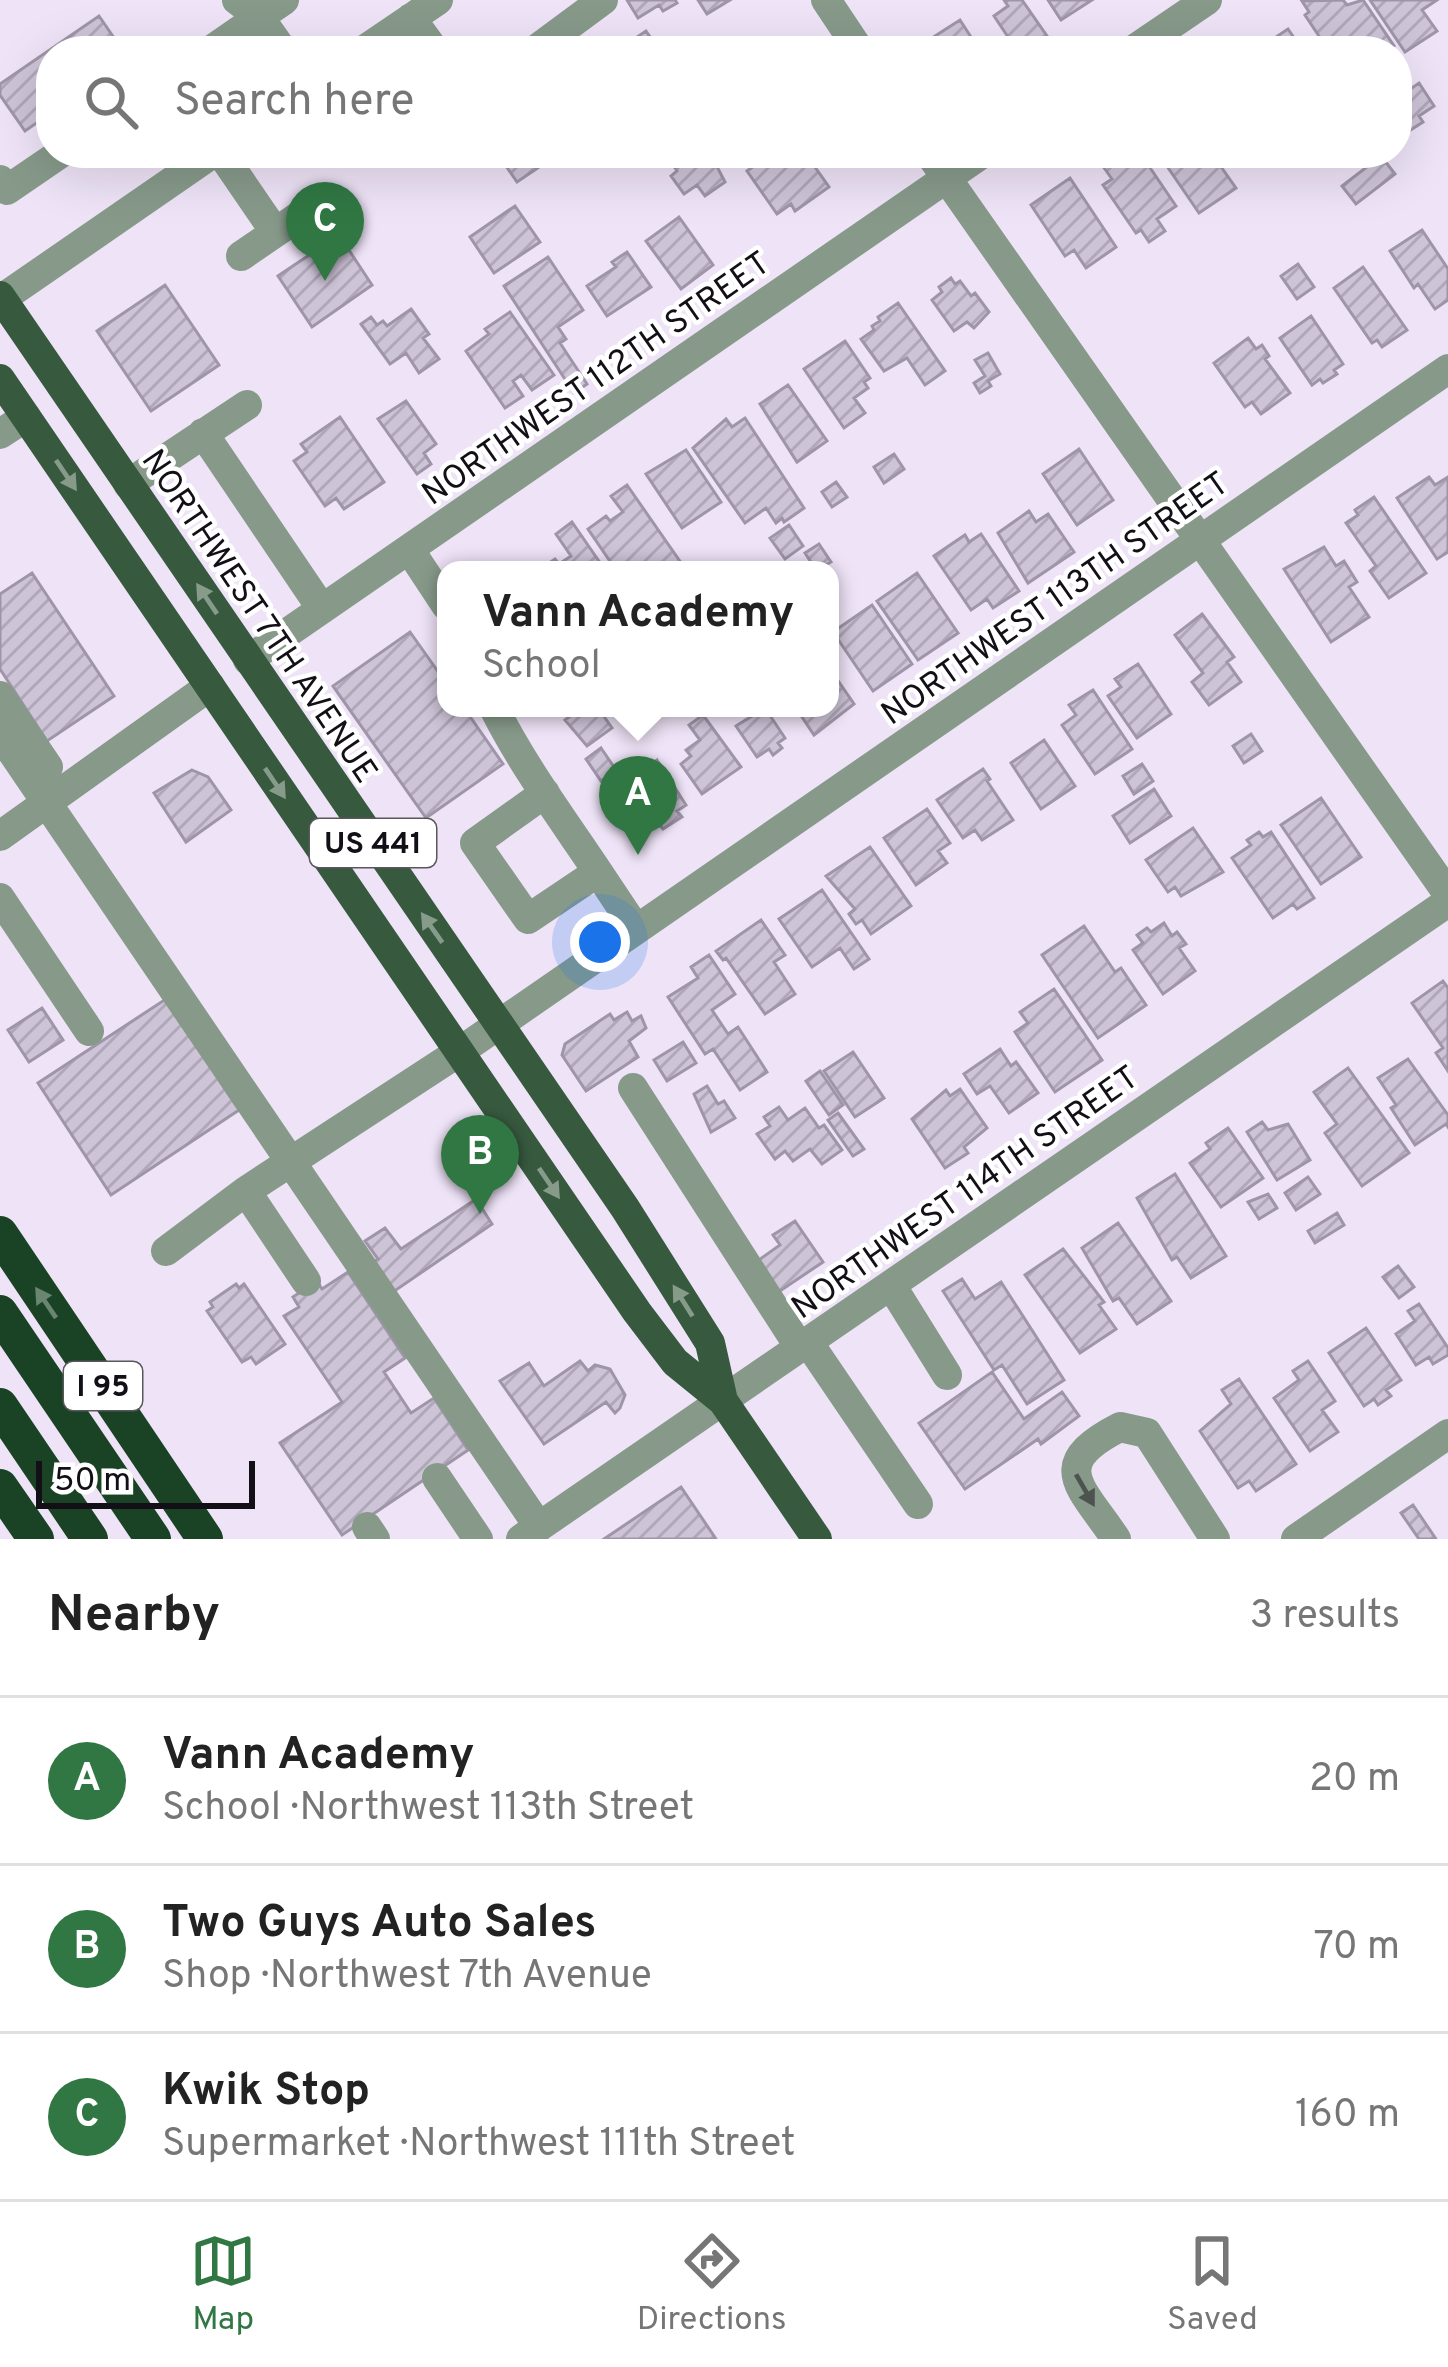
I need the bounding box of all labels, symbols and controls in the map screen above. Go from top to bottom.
search box [36,36,1412,168]
icon: search [78,69,144,135]
text: Search here [174,74,414,131]
pin: C [286,182,364,281]
street label: NORTHWEST 112TH STREET [415,244,779,517]
street label: NORTHWEST 7TH AVENUE [130,442,385,792]
one-way arrow [54,459,77,492]
street label: NORTHWEST 113TH STREET [874,464,1238,736]
popup [437,561,839,717]
one-way arrow [196,583,218,616]
text: Vann Academy [482,586,794,643]
text: School [482,643,601,692]
pin: A [599,756,677,855]
one-way arrow [264,767,286,800]
road number: US 441 [310,819,436,867]
one-way arrow [421,912,444,945]
your location [570,912,630,972]
street label: NORTHWEST 114TH STREET [785,1058,1148,1330]
pin: B [441,1115,519,1214]
one-way arrow [537,1167,559,1200]
one-way arrow [673,1284,695,1317]
one-way arrow [36,1286,58,1319]
road number: I 95 [64,1362,142,1410]
scale bar [36,1455,255,1508]
text: 50 m [54,1461,131,1503]
one-way arrow [1074,1473,1095,1507]
text: Nearby [48,1585,220,1650]
text: 3 results [1250,1593,1400,1642]
text: Vann Academy [162,1728,475,1785]
text: A [73,1756,101,1805]
text: 20 m [1309,1756,1400,1805]
text: School · Northwest 113th Street [162,1785,694,1834]
text: Two Guys Auto Sales [162,1896,597,1953]
text: B [74,1924,100,1973]
text: 70 m [1314,1924,1400,1973]
text: Shop · Northwest 7th Avenue [162,1953,652,2002]
text: Kwik Stop [162,2064,370,2121]
text: C [75,2092,99,2141]
text: 160 m [1295,2092,1400,2141]
text: Supermarket · Northwest 111th Street [162,2121,796,2170]
tab: Map [190,2228,256,2342]
tab: Directions [637,2228,787,2342]
tab: Saved [1167,2228,1258,2342]

